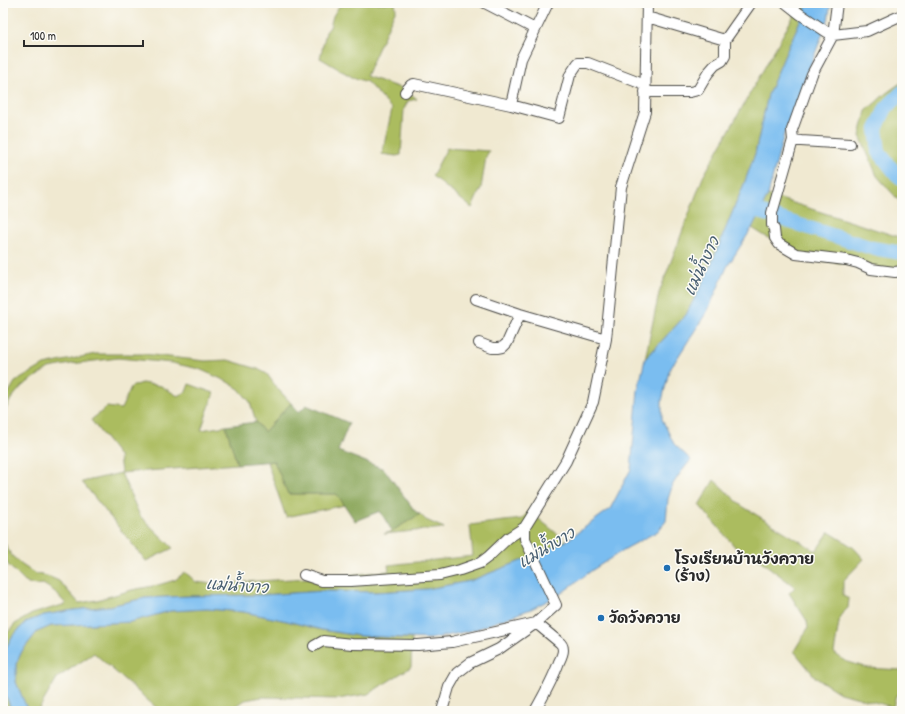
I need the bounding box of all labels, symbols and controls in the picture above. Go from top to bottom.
scale bar [24,22,143,48]
text: 100 m [30,27,56,44]
water label: แม่น้ำงาว [675,230,725,299]
water label: แม่น้ำงาว [512,518,580,572]
place label: โรงเรียนบ้านวังควาย (ร้าง) [674,548,814,586]
marker: โรงเรียนบ้านวังควาย (ร้าง) [662,563,672,573]
water label: แม่น้ำงาว [205,569,271,598]
place label: วัดวังควาย [609,607,681,628]
marker: วัดวังควาย [596,613,606,623]

